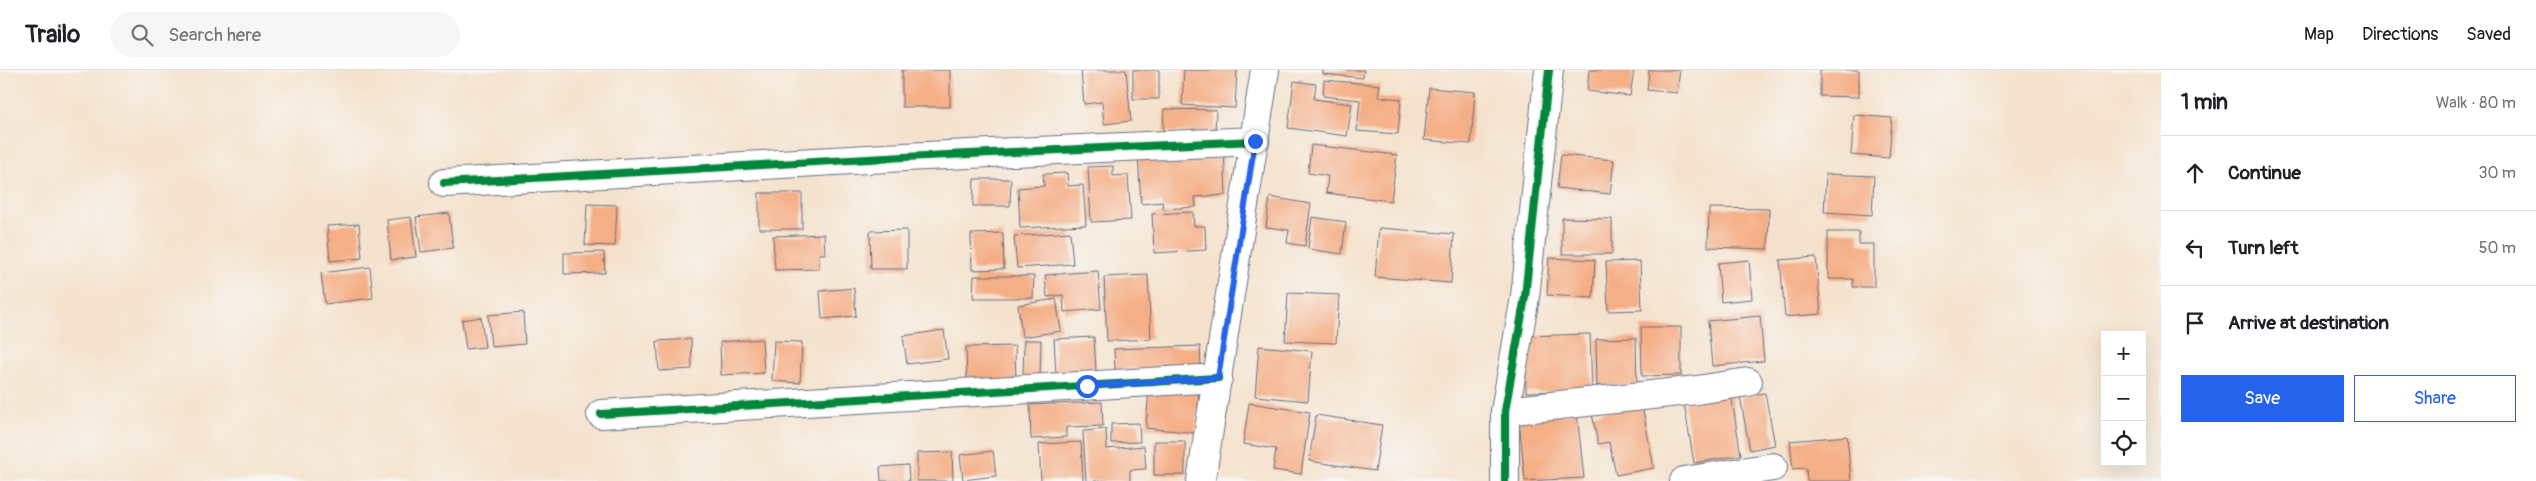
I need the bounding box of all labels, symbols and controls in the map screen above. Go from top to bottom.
search box [110,12,460,57]
text: Trailo [25,20,80,49]
icon: search [128,21,156,49]
text: Search here [168,23,261,47]
text: Map [2304,23,2334,46]
text: Directions [2362,23,2438,46]
text: Saved [2466,23,2511,46]
text: 1 min [2181,89,2228,116]
text: Walk · 80 m [2436,93,2516,113]
route end [1244,130,1267,153]
icon: ahead [2181,159,2209,187]
text: Continue [2228,161,2301,185]
text: 30 m [2478,163,2516,183]
icon: left [2181,234,2209,262]
text: Turn left [2228,236,2298,260]
text: 50 m [2479,238,2516,258]
icon: arrive [2181,309,2209,337]
text: Arrive at destination [2228,311,2389,335]
map controls [2101,331,2146,466]
button: + [2101,331,2146,376]
route start [1076,375,1099,398]
button: Save [2181,375,2344,422]
button: Share [2354,375,2516,422]
button: − [2101,376,2146,421]
button: locate [2101,421,2146,466]

